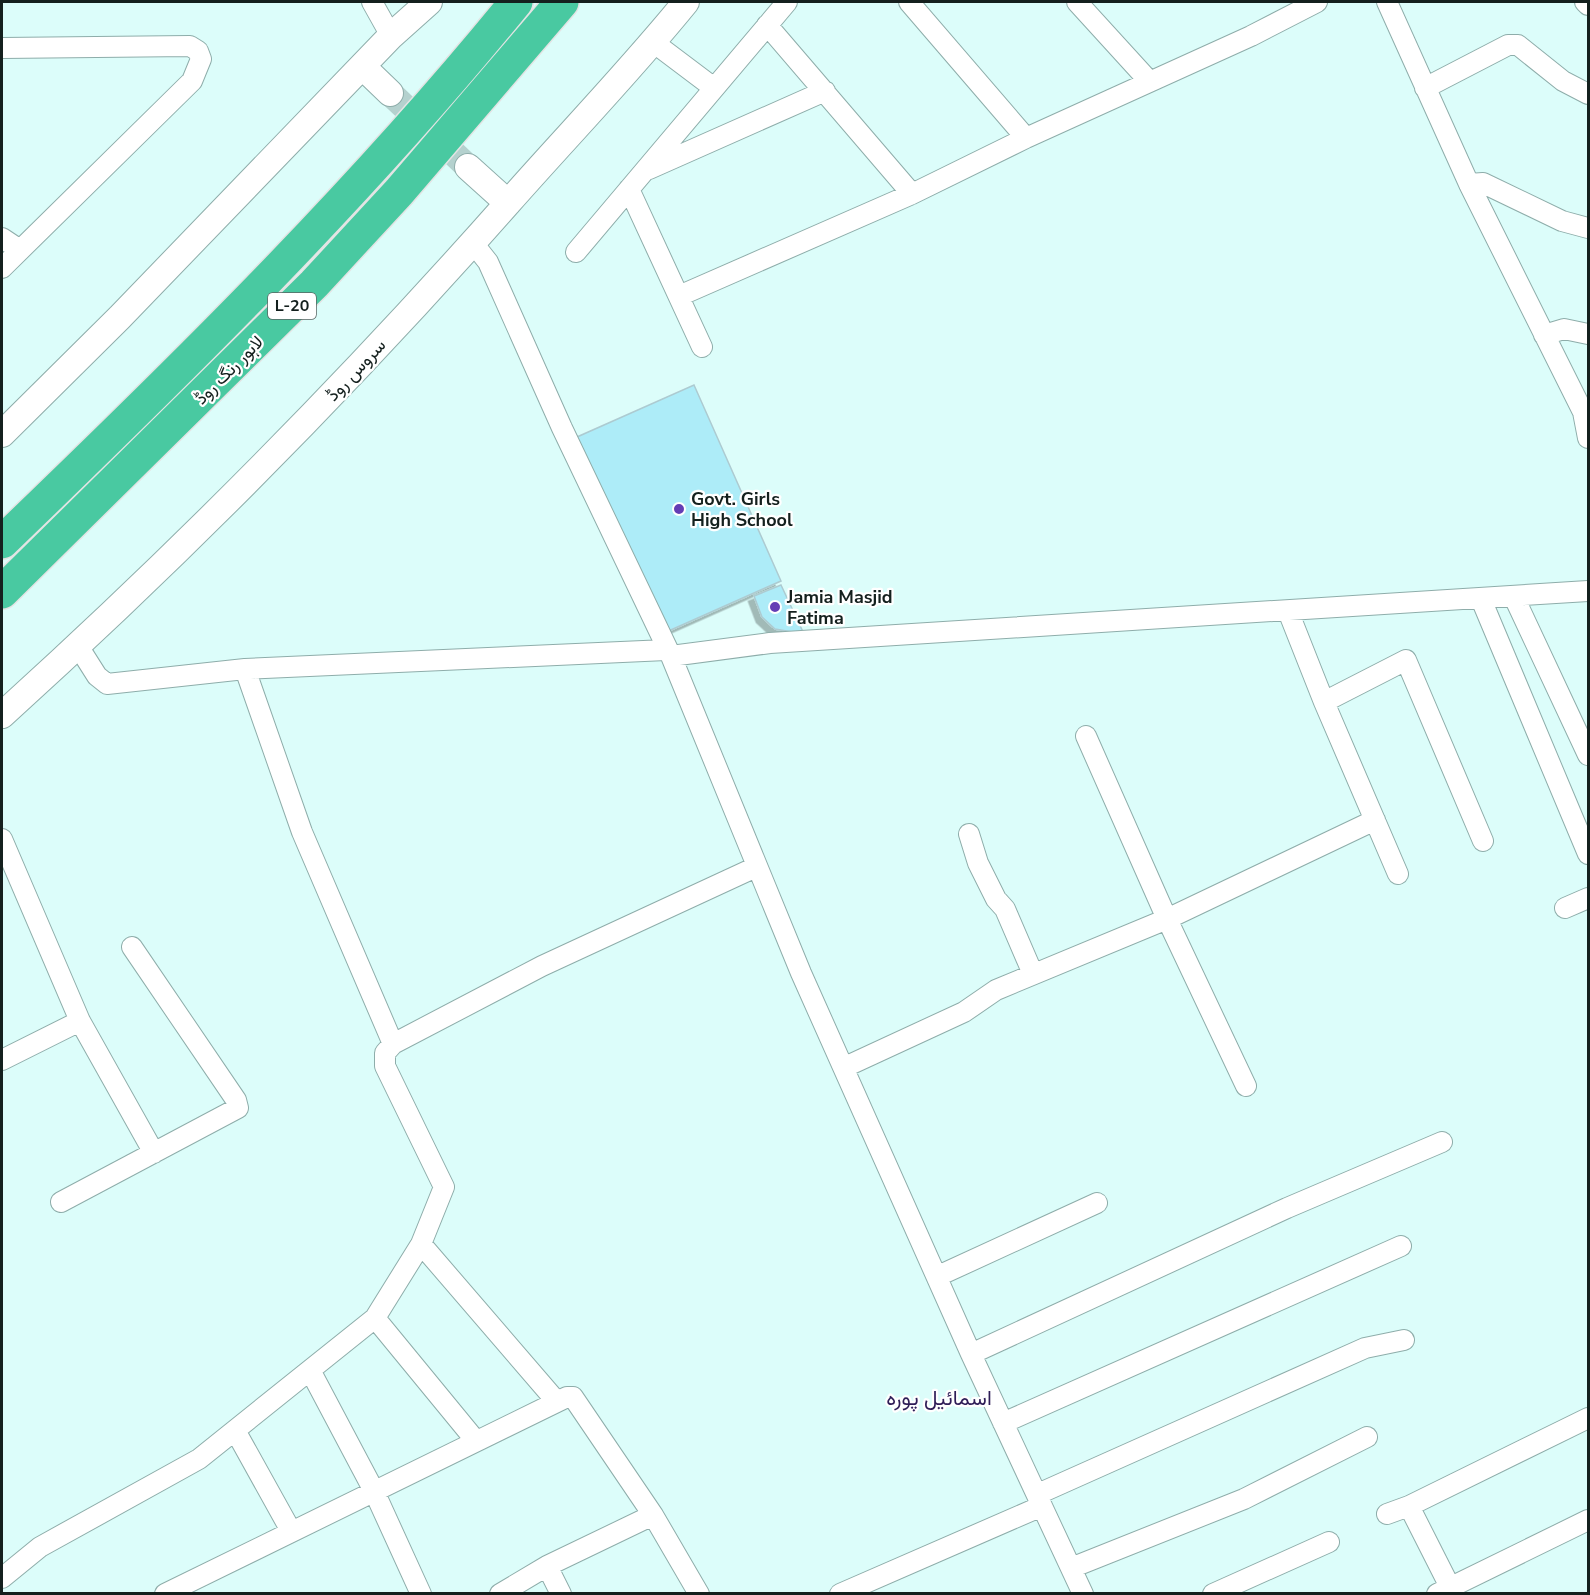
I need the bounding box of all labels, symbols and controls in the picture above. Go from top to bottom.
road number: L-20 [268,293,316,319]
street label: لاہور رنگ روڈ [189,330,269,410]
street label: سروس روڈ [321,334,391,406]
place label: Govt. Girls High School [691,487,793,532]
marker: Govt. Girls High School [672,502,686,516]
place label: Jamia Masjid Fatima [786,585,893,630]
marker: Jamia Masjid Fatima [768,600,782,614]
district label: اسمائیل پورہ [886,1384,992,1412]

